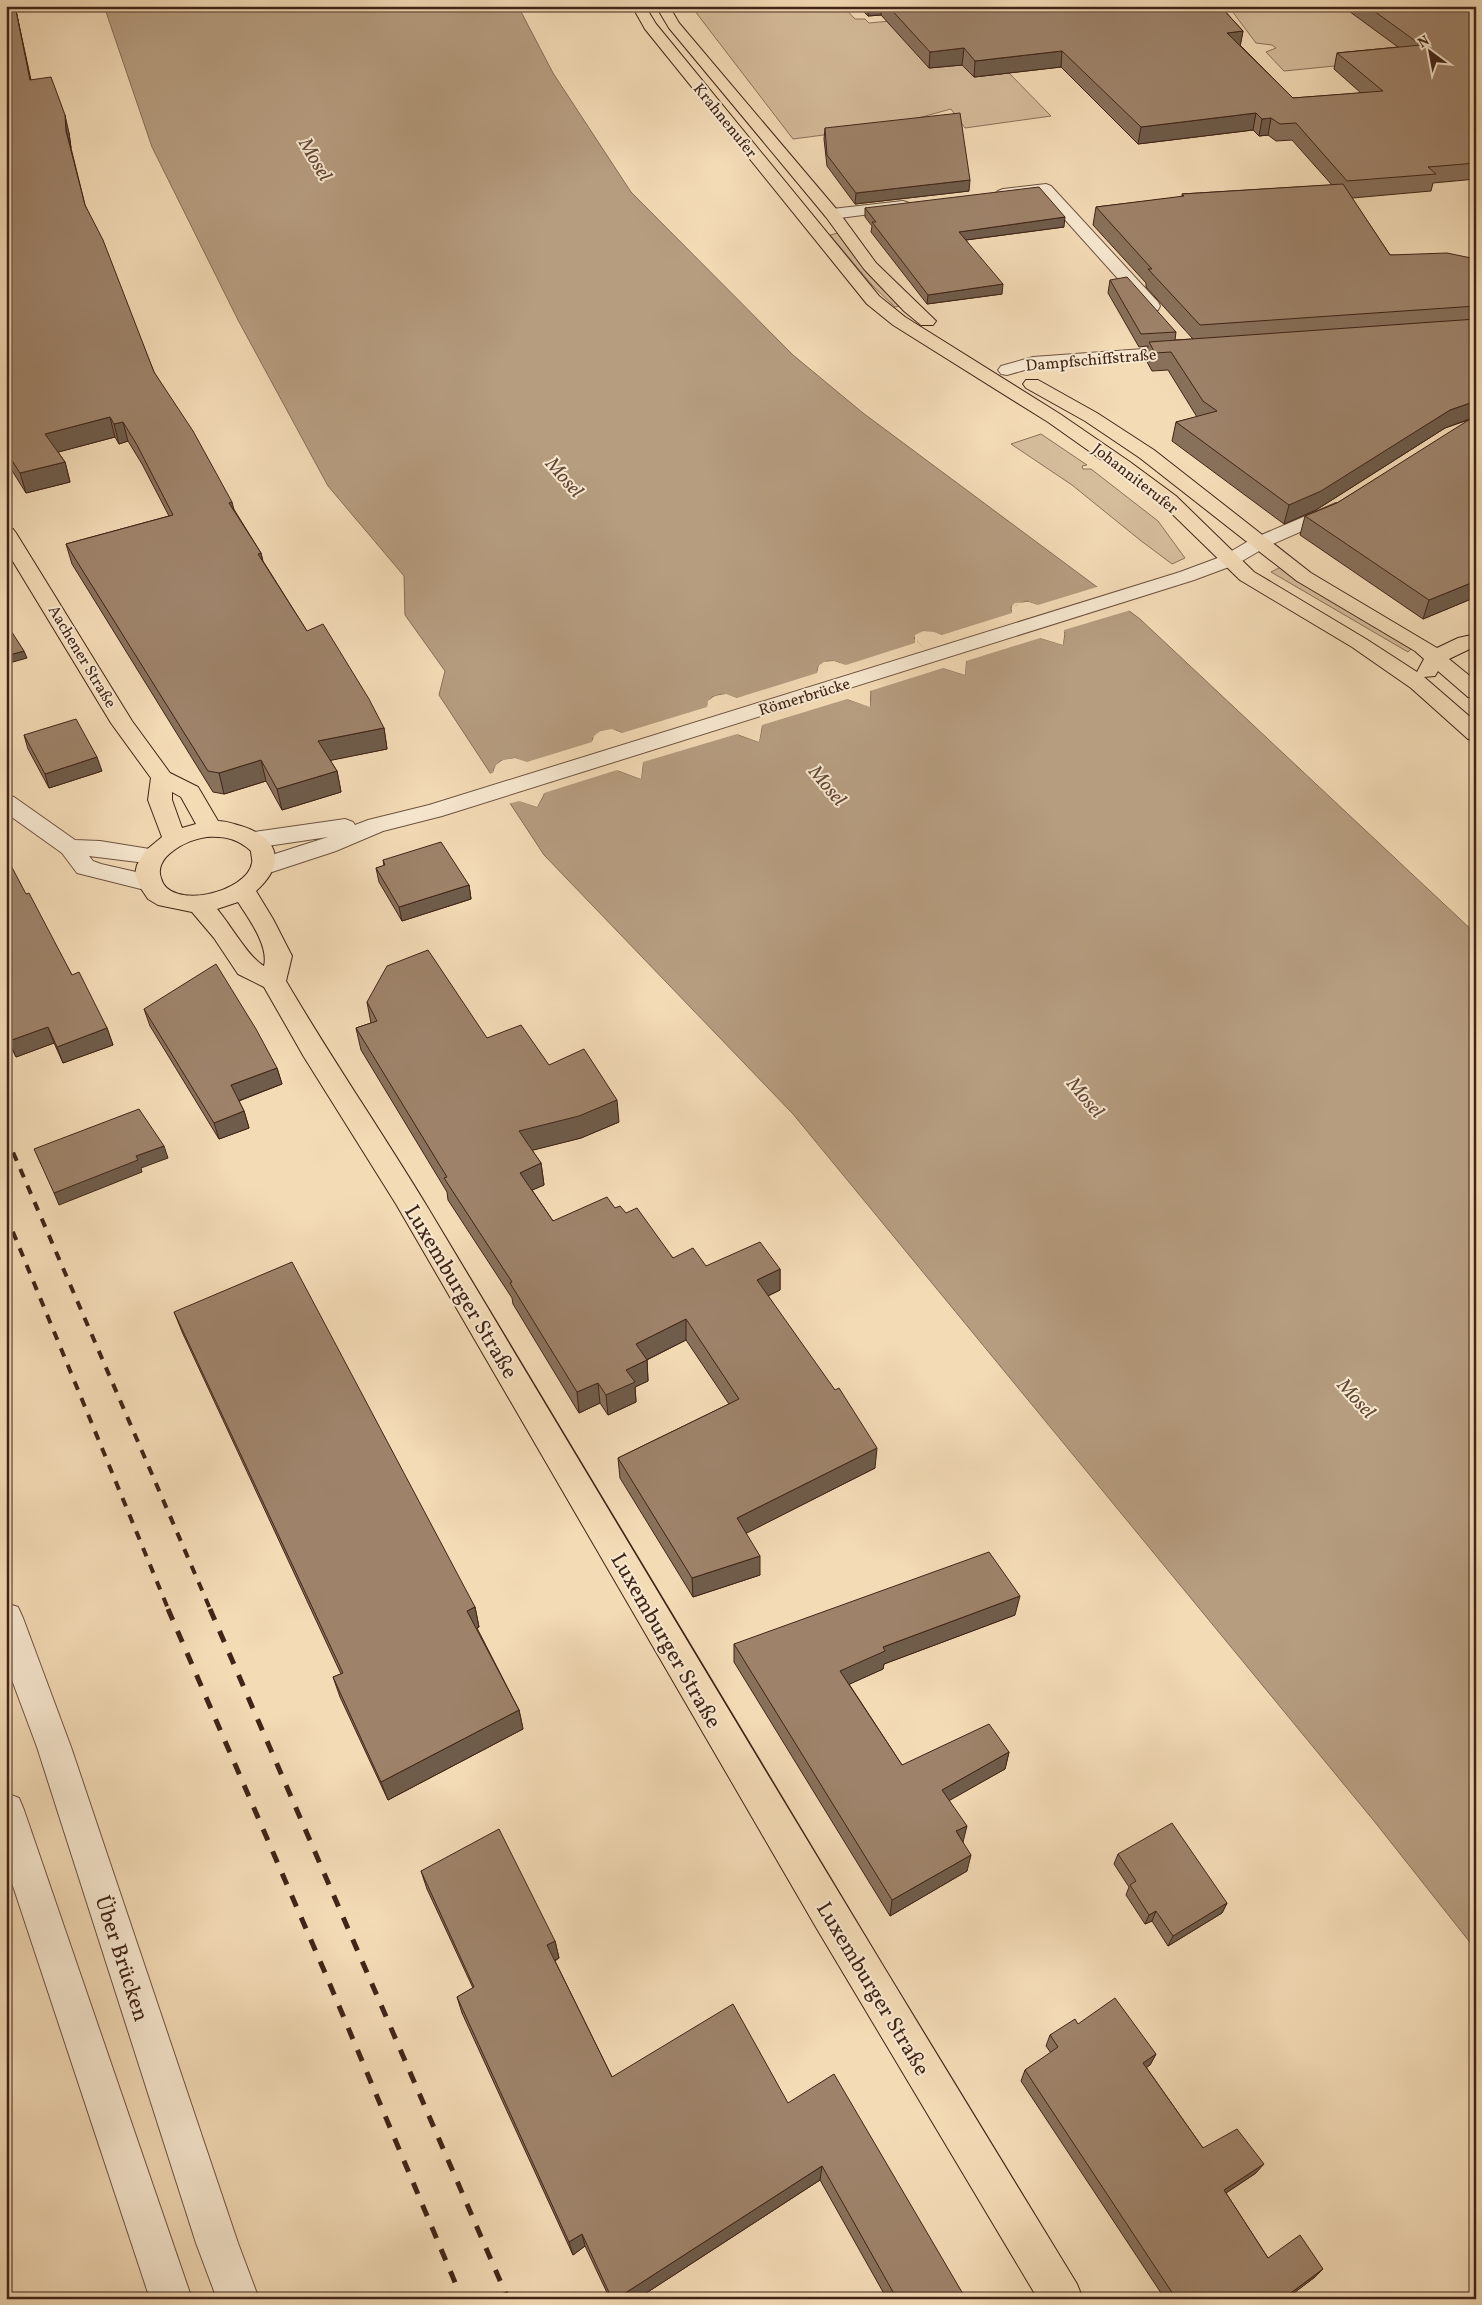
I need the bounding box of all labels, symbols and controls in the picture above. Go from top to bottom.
north arrow [1404,28,1454,78]
text: N [1415,31,1433,53]
street label: Krahnenufer [687,79,762,164]
water label: Mosel [290,132,338,187]
street label: Dampfschiffstraße [1025,344,1158,378]
street label: Johanniterufer [1087,439,1183,520]
water label: Mosel [537,451,589,505]
street label: Aachener Straße [42,601,121,713]
street label: Römerbrücke [756,674,853,722]
water label: Mosel [800,759,852,813]
water label: Mosel [1058,1071,1110,1125]
street label: Luxemburger Straße [396,1199,524,1385]
water label: Mosel [1329,1372,1381,1426]
street label: Luxemburger Straße [602,1548,728,1735]
street label: Über Brücken [86,1892,156,2026]
street label: Luxemburger Straße [808,1896,936,2082]

